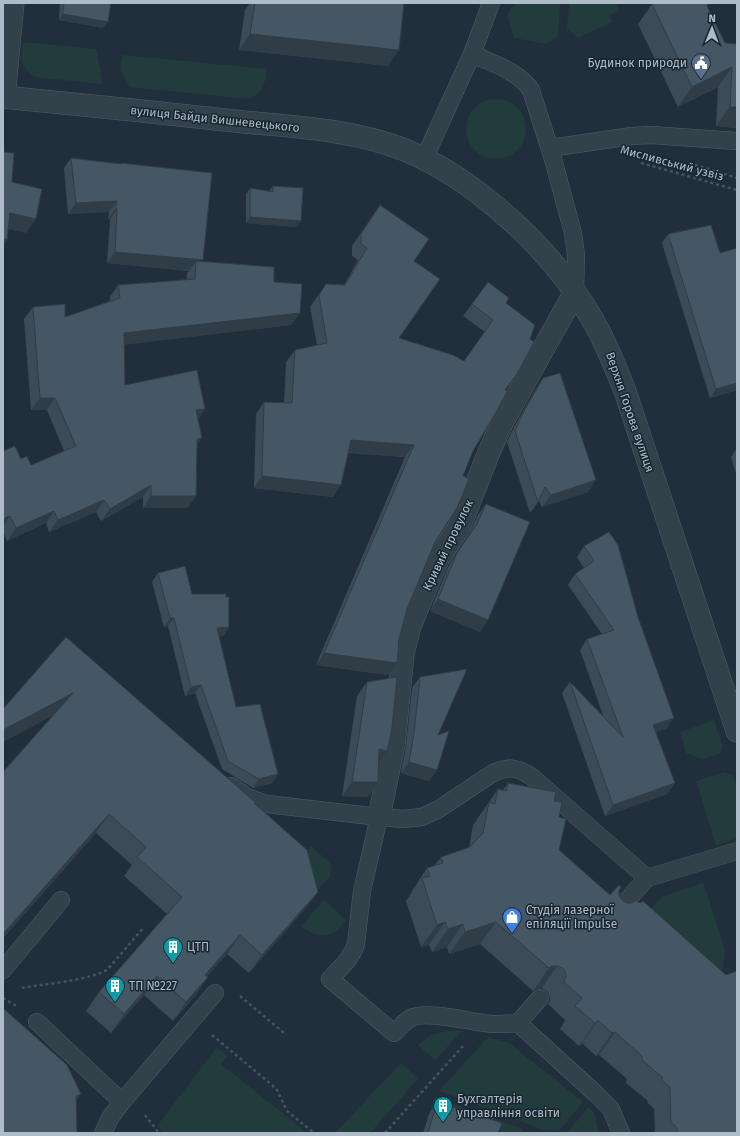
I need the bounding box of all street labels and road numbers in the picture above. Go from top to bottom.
street label: вулиця Байди Вишневецького [130,103,300,135]
street label: Мисливський узвіз [619,142,725,184]
street label: Верхня Горова вулиця [603,350,657,474]
street label: Кривий провулок [420,497,476,593]

